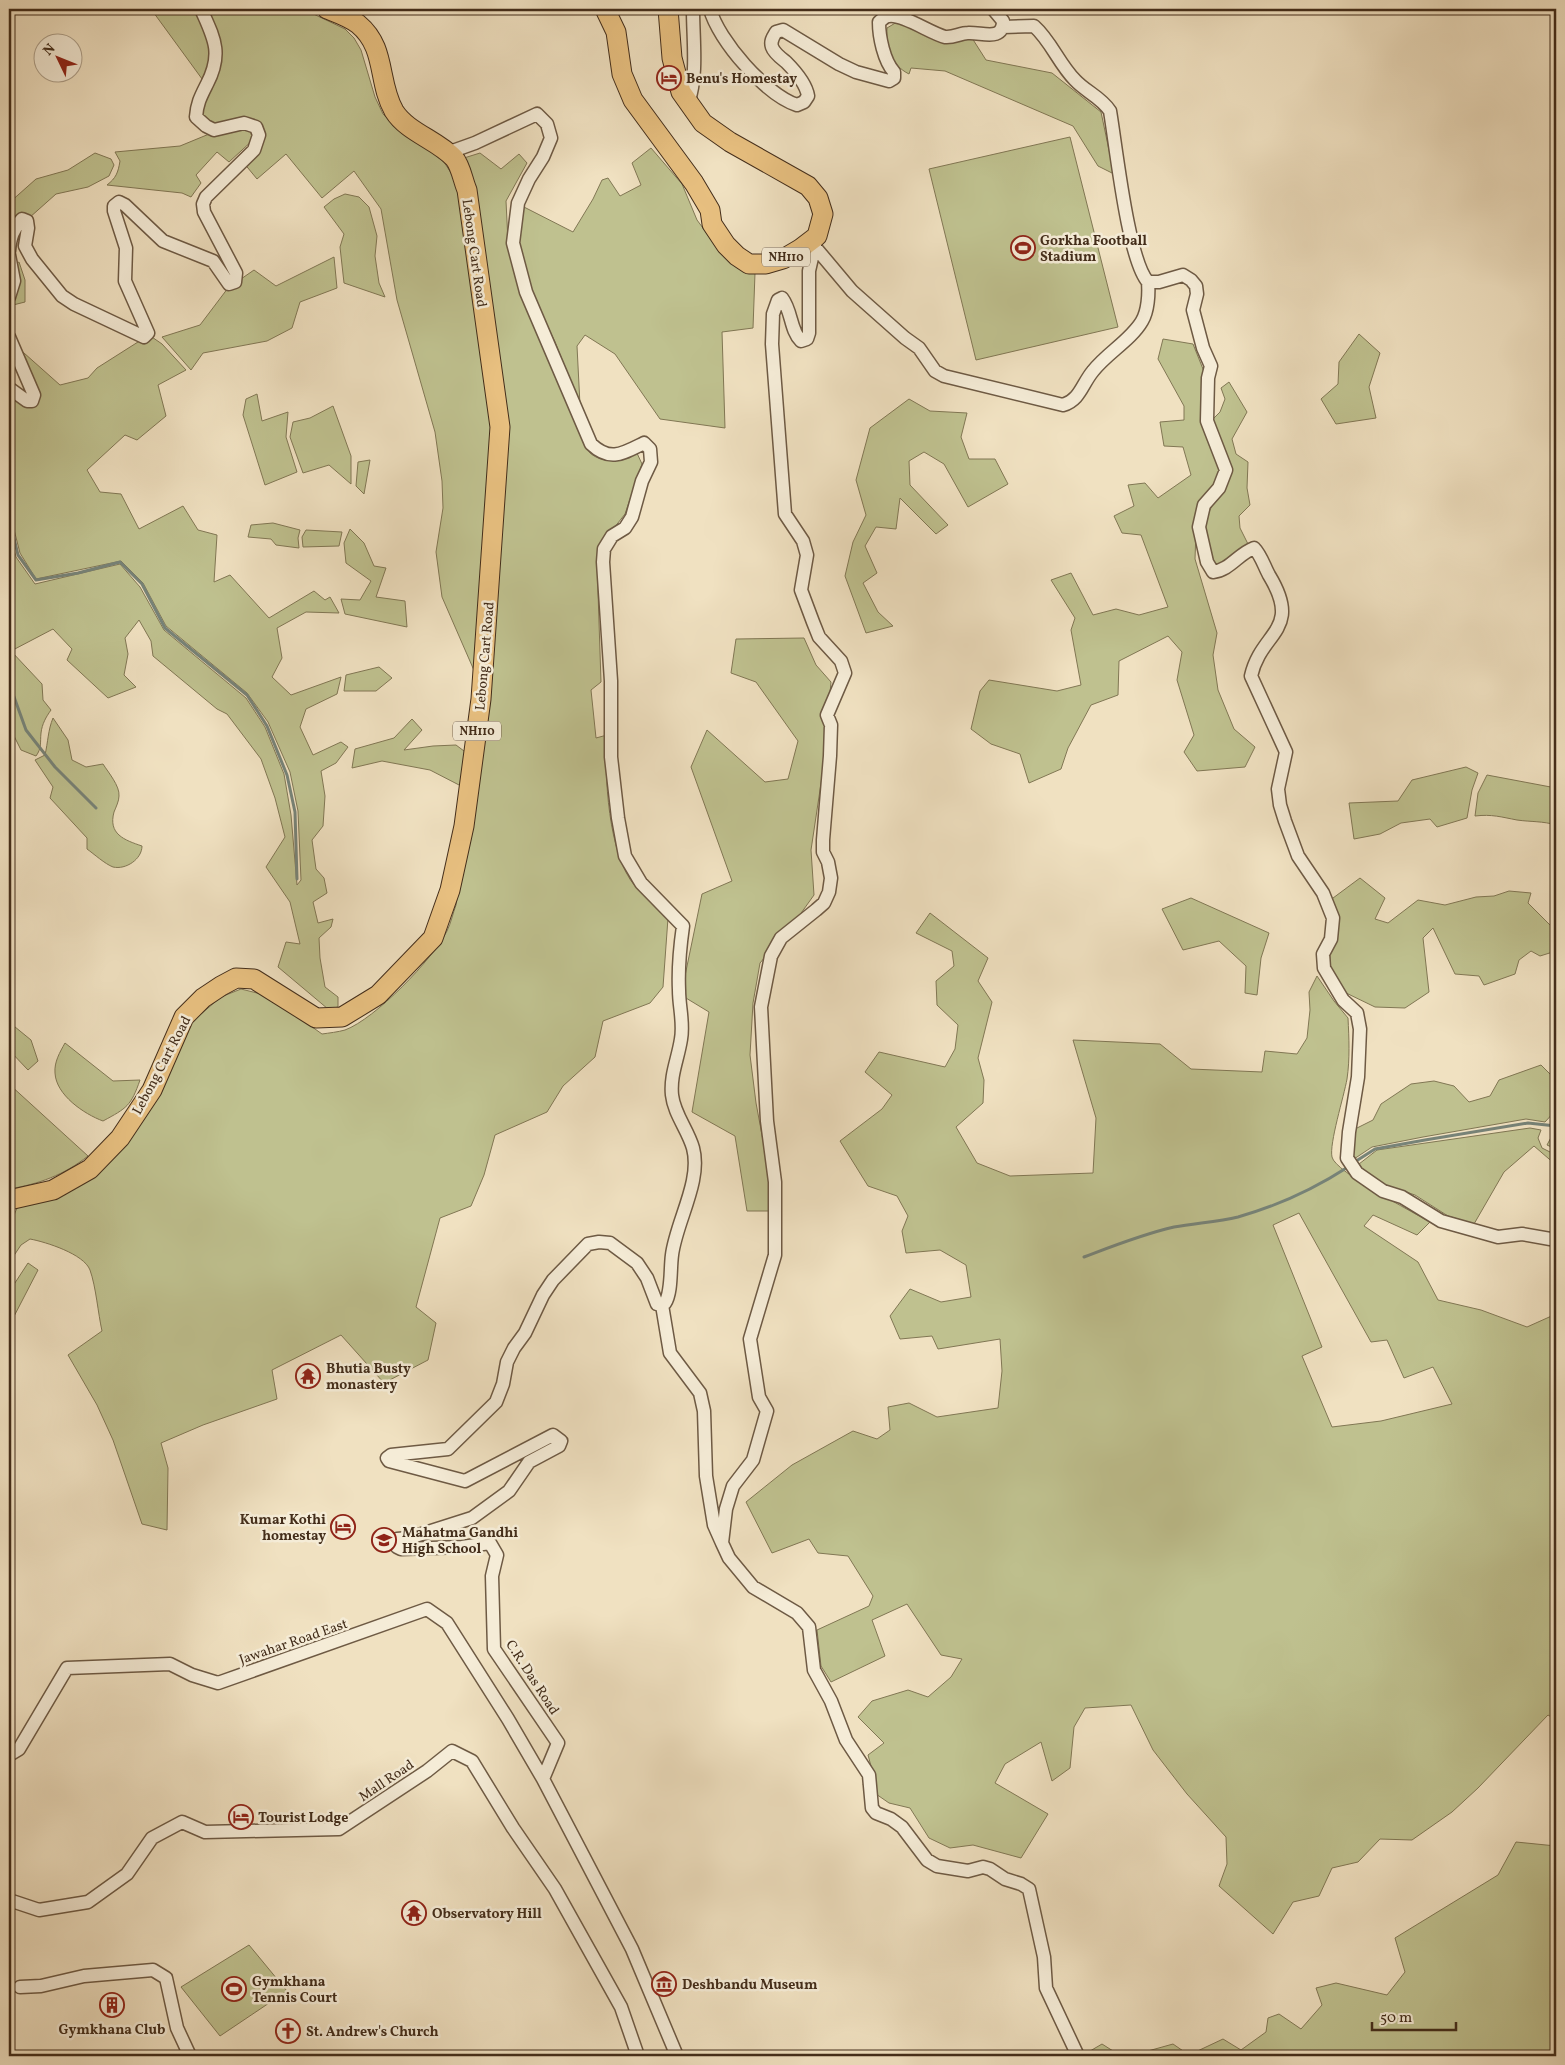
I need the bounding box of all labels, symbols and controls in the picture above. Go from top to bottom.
north arrow [32,32,82,82]
text: N [39,40,60,60]
hotel icon: Benu's Homestay [656,65,682,91]
place label: Benu's Homestay [686,70,797,89]
street label: Lebong Cart Road [457,198,491,309]
place label: Gorkha Football Stadium [1040,232,1147,267]
sports icon: Gorkha Football Stadium [1010,235,1036,261]
road number: NH110 [762,248,810,266]
street label: Lebong Cart Road [471,601,500,711]
road number: NH110 [453,721,501,740]
street label: Lebong Cart Road [128,1013,196,1118]
place label: Bhutia Busty monastery [326,1360,411,1395]
temple icon: Bhutia Busty monastery [295,1363,321,1389]
place label: Kumar Kothi homestay [240,1511,326,1546]
hotel icon: Kumar Kothi homestay [330,1514,356,1540]
place label: Mahatma Gandhi High School [402,1524,518,1559]
school or university icon: Mahatma Gandhi High School [371,1527,397,1553]
street label: Jawahar Road East [237,1615,350,1670]
street label: C.R. Das Road [500,1637,563,1719]
street label: Mall Road [355,1756,418,1807]
hotel icon: Tourist Lodge [228,1804,254,1830]
place label: Tourist Lodge [258,1809,348,1828]
temple icon: Observatory Hill [401,1900,427,1926]
place label: Observatory Hill [432,1905,542,1924]
museum icon: Deshbandu Museum [651,1971,677,1997]
place label: Gymkhana Tennis Court [252,1973,337,2008]
sports icon: Gymkhana Tennis Court [221,1976,247,2002]
place label: Deshbandu Museum [682,1976,818,1995]
building icon: Gymkhana Club [99,1992,125,2018]
scale bar [1372,2000,1456,2032]
text: 50 m [1380,2008,1412,2029]
church icon: St. Andrew's Church [275,2018,301,2044]
place label: Gymkhana Club [58,2021,166,2040]
place label: St. Andrew's Church [306,2023,439,2042]

